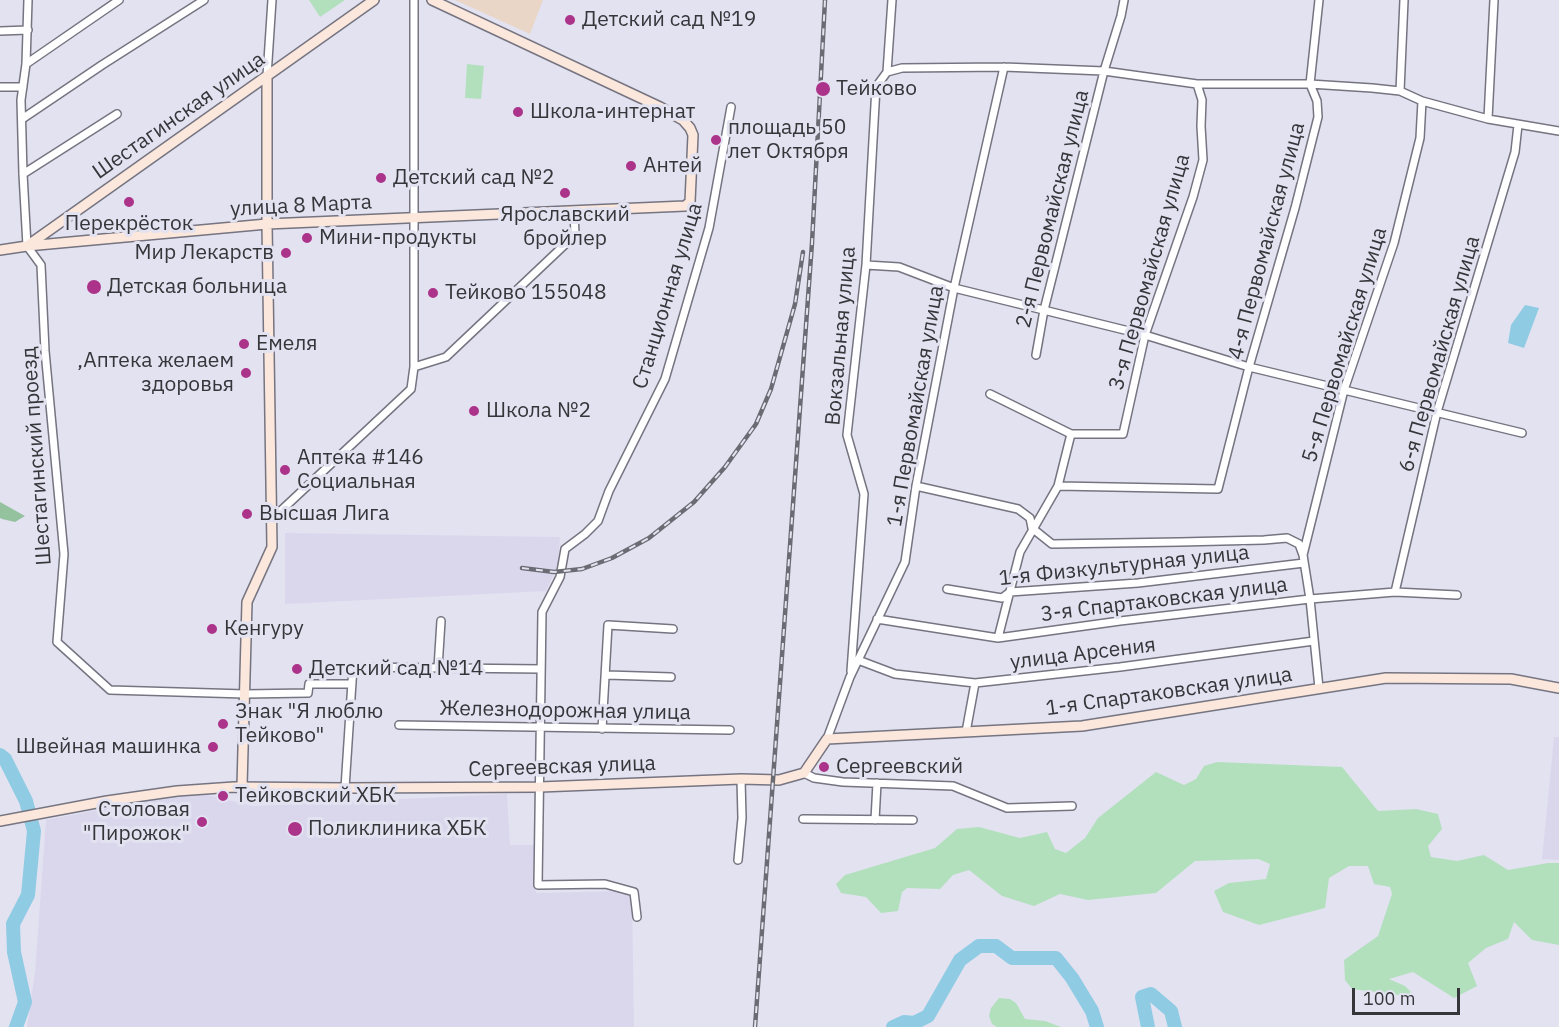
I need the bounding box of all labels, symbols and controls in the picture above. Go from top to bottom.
place label: Детский сад №19 [582,7,756,33]
marker: Детский сад №19 [563,13,577,27]
street label: Шестагинская улица [88,47,270,185]
place label: Тейково [836,76,917,102]
marker: Тейково [814,80,832,98]
street label: 2-я Первомайская улица [1011,87,1095,331]
place label: Школа-интернат [530,99,695,125]
marker: Школа-интернат [511,105,525,119]
place label: площадь 50 лет Октября [728,115,849,165]
street label: 4-я Первомайская улица [1223,120,1311,362]
marker: площадь 50 лет Октября [709,133,723,147]
street label: 3-я Первомайская улица [1104,151,1196,393]
place label: Антей [643,153,702,179]
marker: Антей [624,159,638,173]
place label: Детский сад №2 [393,165,555,191]
marker: Детский сад №2 [374,171,388,185]
marker: Ярославский бройлер [558,186,572,200]
street label: улица 8 Марта [230,190,372,222]
marker: Перекрёсток [122,195,136,209]
street label: Станционная улица [628,200,708,392]
place label: Ярославский бройлер [500,202,630,252]
place label: Перекрёсток [65,211,193,237]
street label: 5-я Первомайская улица [1297,224,1393,466]
place label: Мини-продукты [319,225,477,251]
marker: Мини-продукты [300,231,314,245]
street label: 6-я Первомайская улица [1394,233,1486,475]
place label: Мир Лекарств [135,240,274,266]
marker: Мир Лекарств [279,246,293,260]
street label: Вокзальная улица [821,246,861,426]
place label: Детская больница [107,274,287,300]
marker: Детская больница [85,278,103,296]
place label: Тейково 155048 [445,280,607,306]
street label: 1-я Первомайская улица [882,283,950,529]
marker: Тейково 155048 [426,286,440,300]
place label: Емеля [256,331,317,357]
marker: Емеля [237,337,251,351]
street label: Шестагинский проезд [17,346,57,566]
place label: ,Аптека желаем здоровья [77,348,234,398]
marker: ,Аптека желаем здоровья [239,366,253,380]
place label: Школа №2 [486,398,591,424]
marker: Школа №2 [467,404,481,418]
place label: Аптека #146 Социальная [297,445,424,495]
marker: Аптека #146 Социальная [278,463,292,477]
place label: Высшая Лига [259,501,389,527]
marker: Высшая Лига [240,507,254,521]
street label: 1-я Физкультурная улица [998,540,1250,592]
street label: 3-я Спартаковская улица [1039,572,1289,628]
place label: Кенгуру [224,616,304,642]
marker: Кенгуру [205,622,219,636]
street label: улица Арсения [1009,633,1157,675]
place label: Детский сад №14 [309,656,483,682]
marker: Детский сад №14 [290,662,304,676]
street label: 1-я Спартаковская улица [1044,662,1294,722]
street label: Железнодорожная улица [439,696,691,726]
place label: Знак "Я люблю Тейково" [235,699,383,749]
marker: Знак "Я люблю Тейково" [216,717,230,731]
place label: Швейная машинка [16,734,201,760]
marker: Швейная машинка [206,740,220,754]
street label: Сергеевская улица [468,751,656,783]
place label: Сергеевский [836,754,963,780]
marker: Сергеевский [817,760,831,774]
place label: Тейковский ХБК [235,783,396,809]
marker: Тейковский ХБК [216,789,230,803]
place label: Столовая "Пирожок" [83,797,190,847]
marker: Столовая "Пирожок" [195,815,209,829]
place label: Поликлиника ХБК [308,816,487,842]
marker: Поликлиника ХБК [286,820,304,838]
scale bar [1355,976,1463,1014]
text: 100 m [1363,987,1415,1010]

